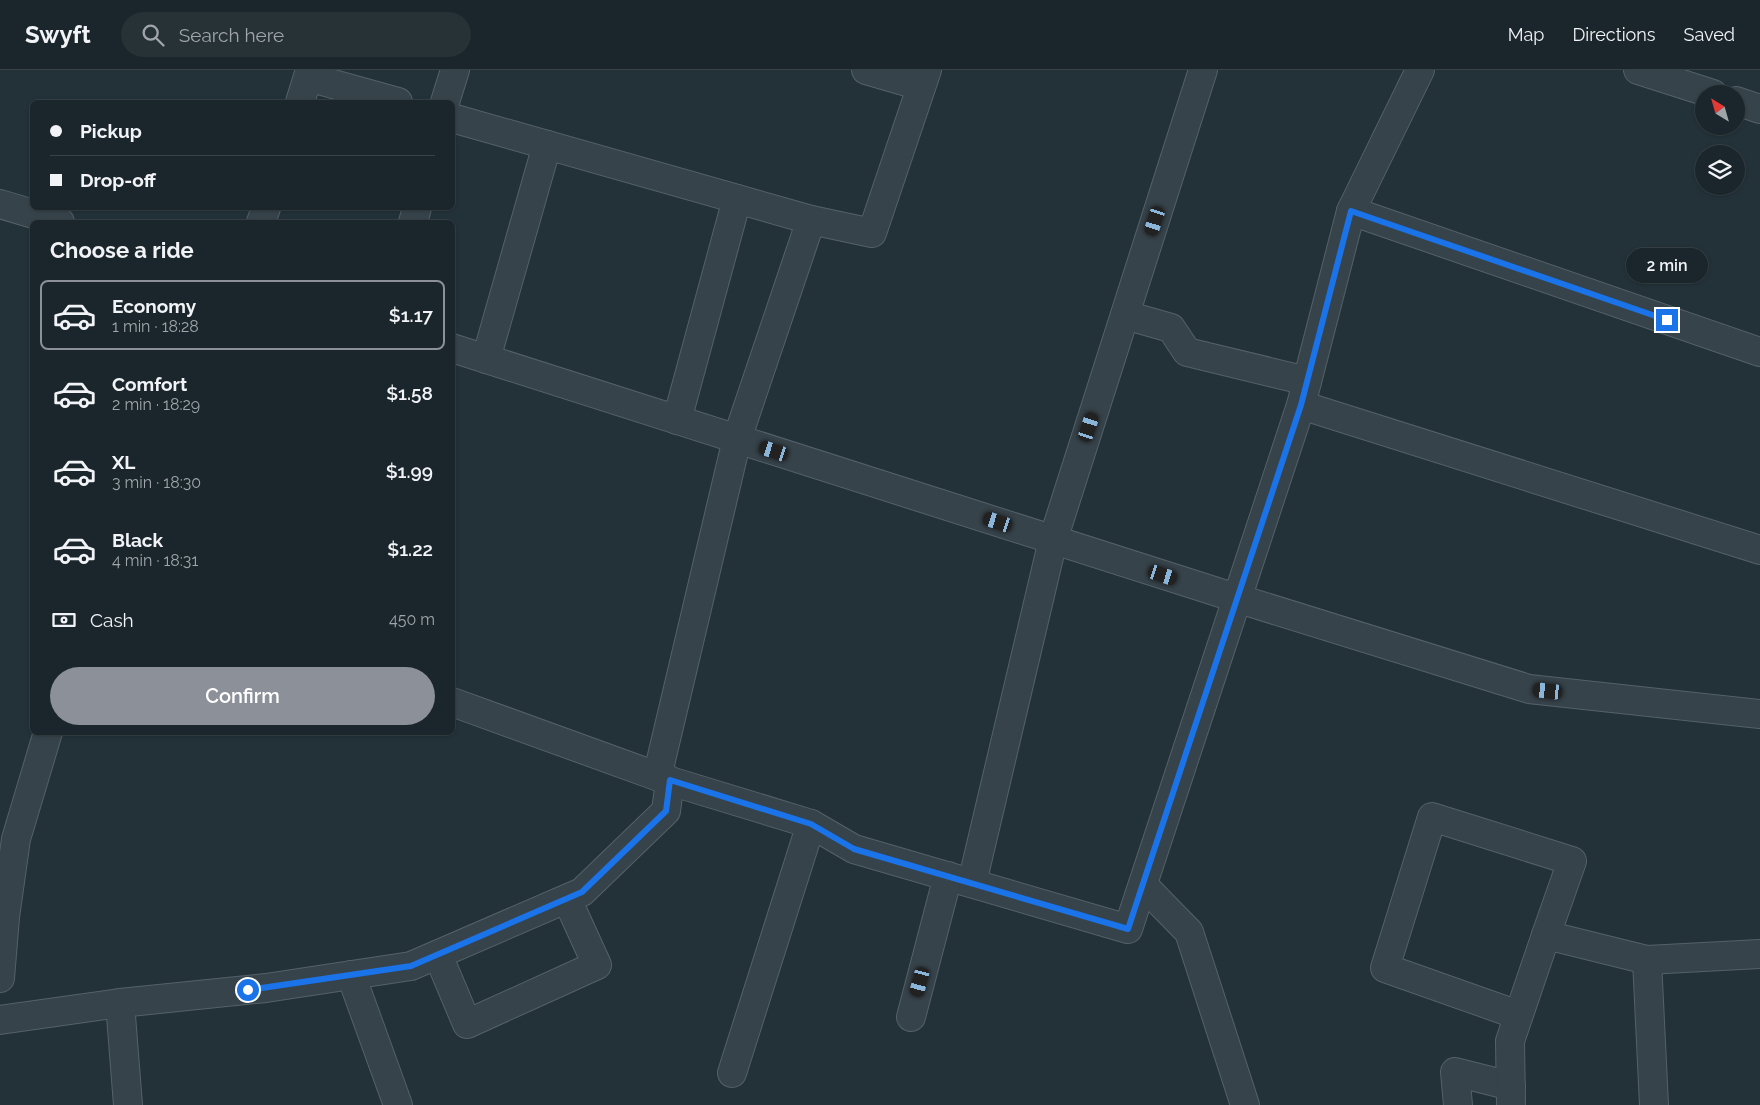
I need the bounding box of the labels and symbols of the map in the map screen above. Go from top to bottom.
north arrow [1695,85,1745,135]
car [1143,204,1166,238]
callout: 2 min [1626,248,1708,282]
route end [1656,309,1678,331]
car [1077,410,1100,444]
car [757,439,790,463]
car [981,510,1014,534]
car [1146,563,1179,587]
car [1532,682,1563,700]
car [908,966,931,998]
route start [237,979,259,1001]

